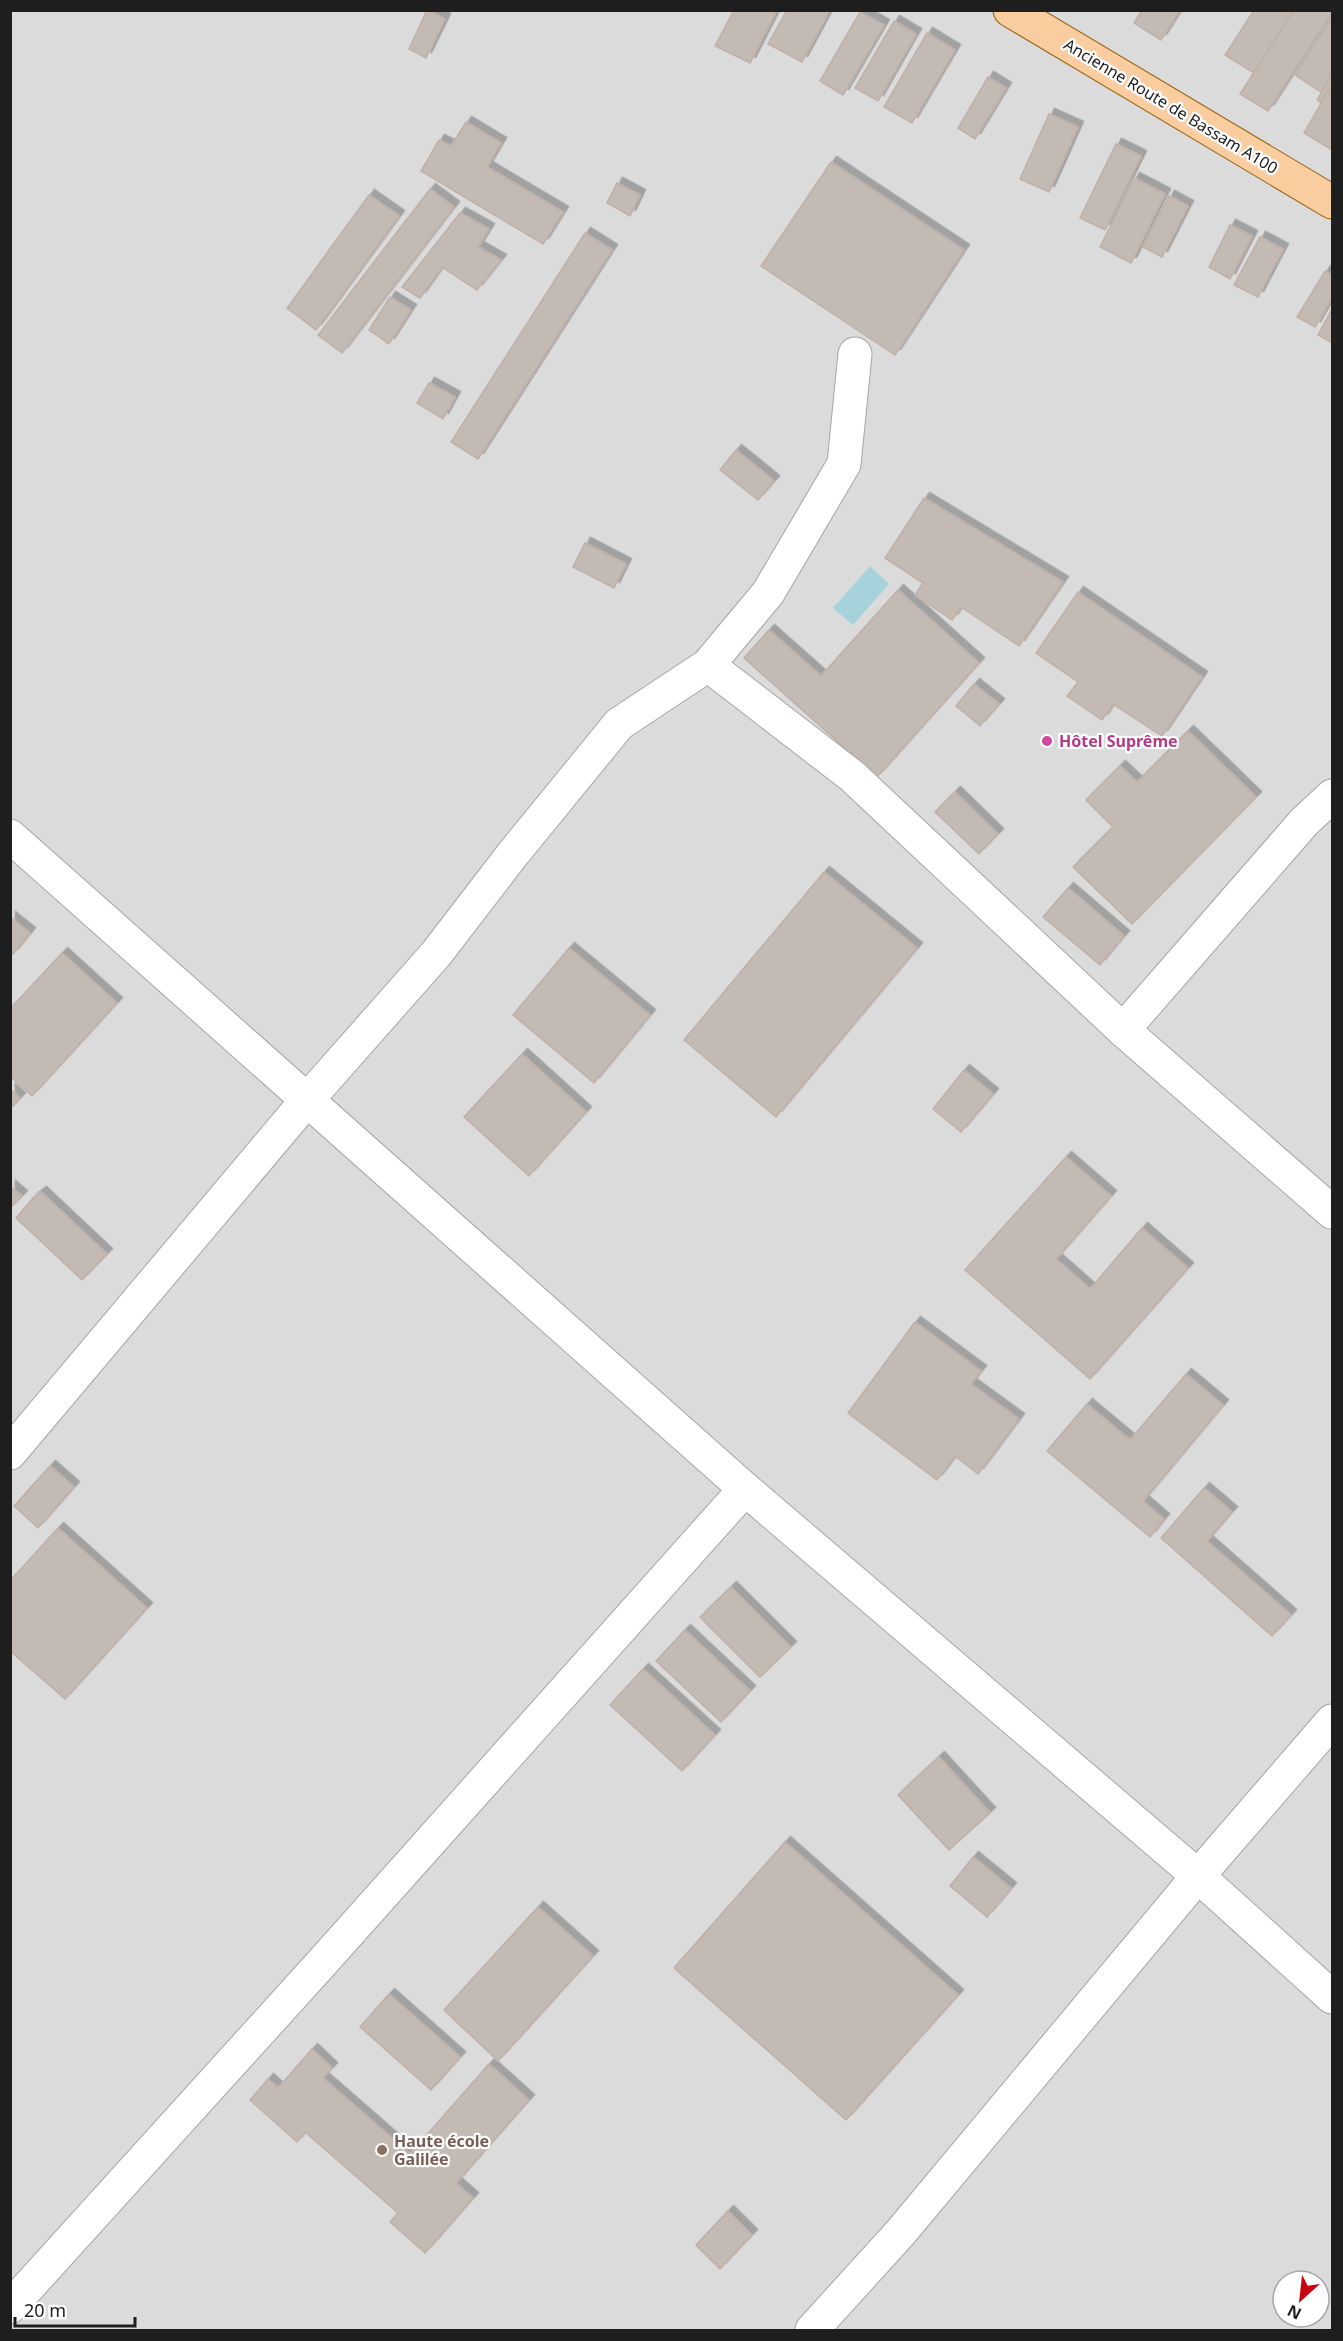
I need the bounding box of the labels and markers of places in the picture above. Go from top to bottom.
place label: Hôtel Suprême [1059,730,1178,752]
marker: Hôtel Suprême [1040,734,1054,748]
place label: Haute école Galilée [394,2130,489,2170]
marker: Haute école Galilée [375,2143,389,2157]

